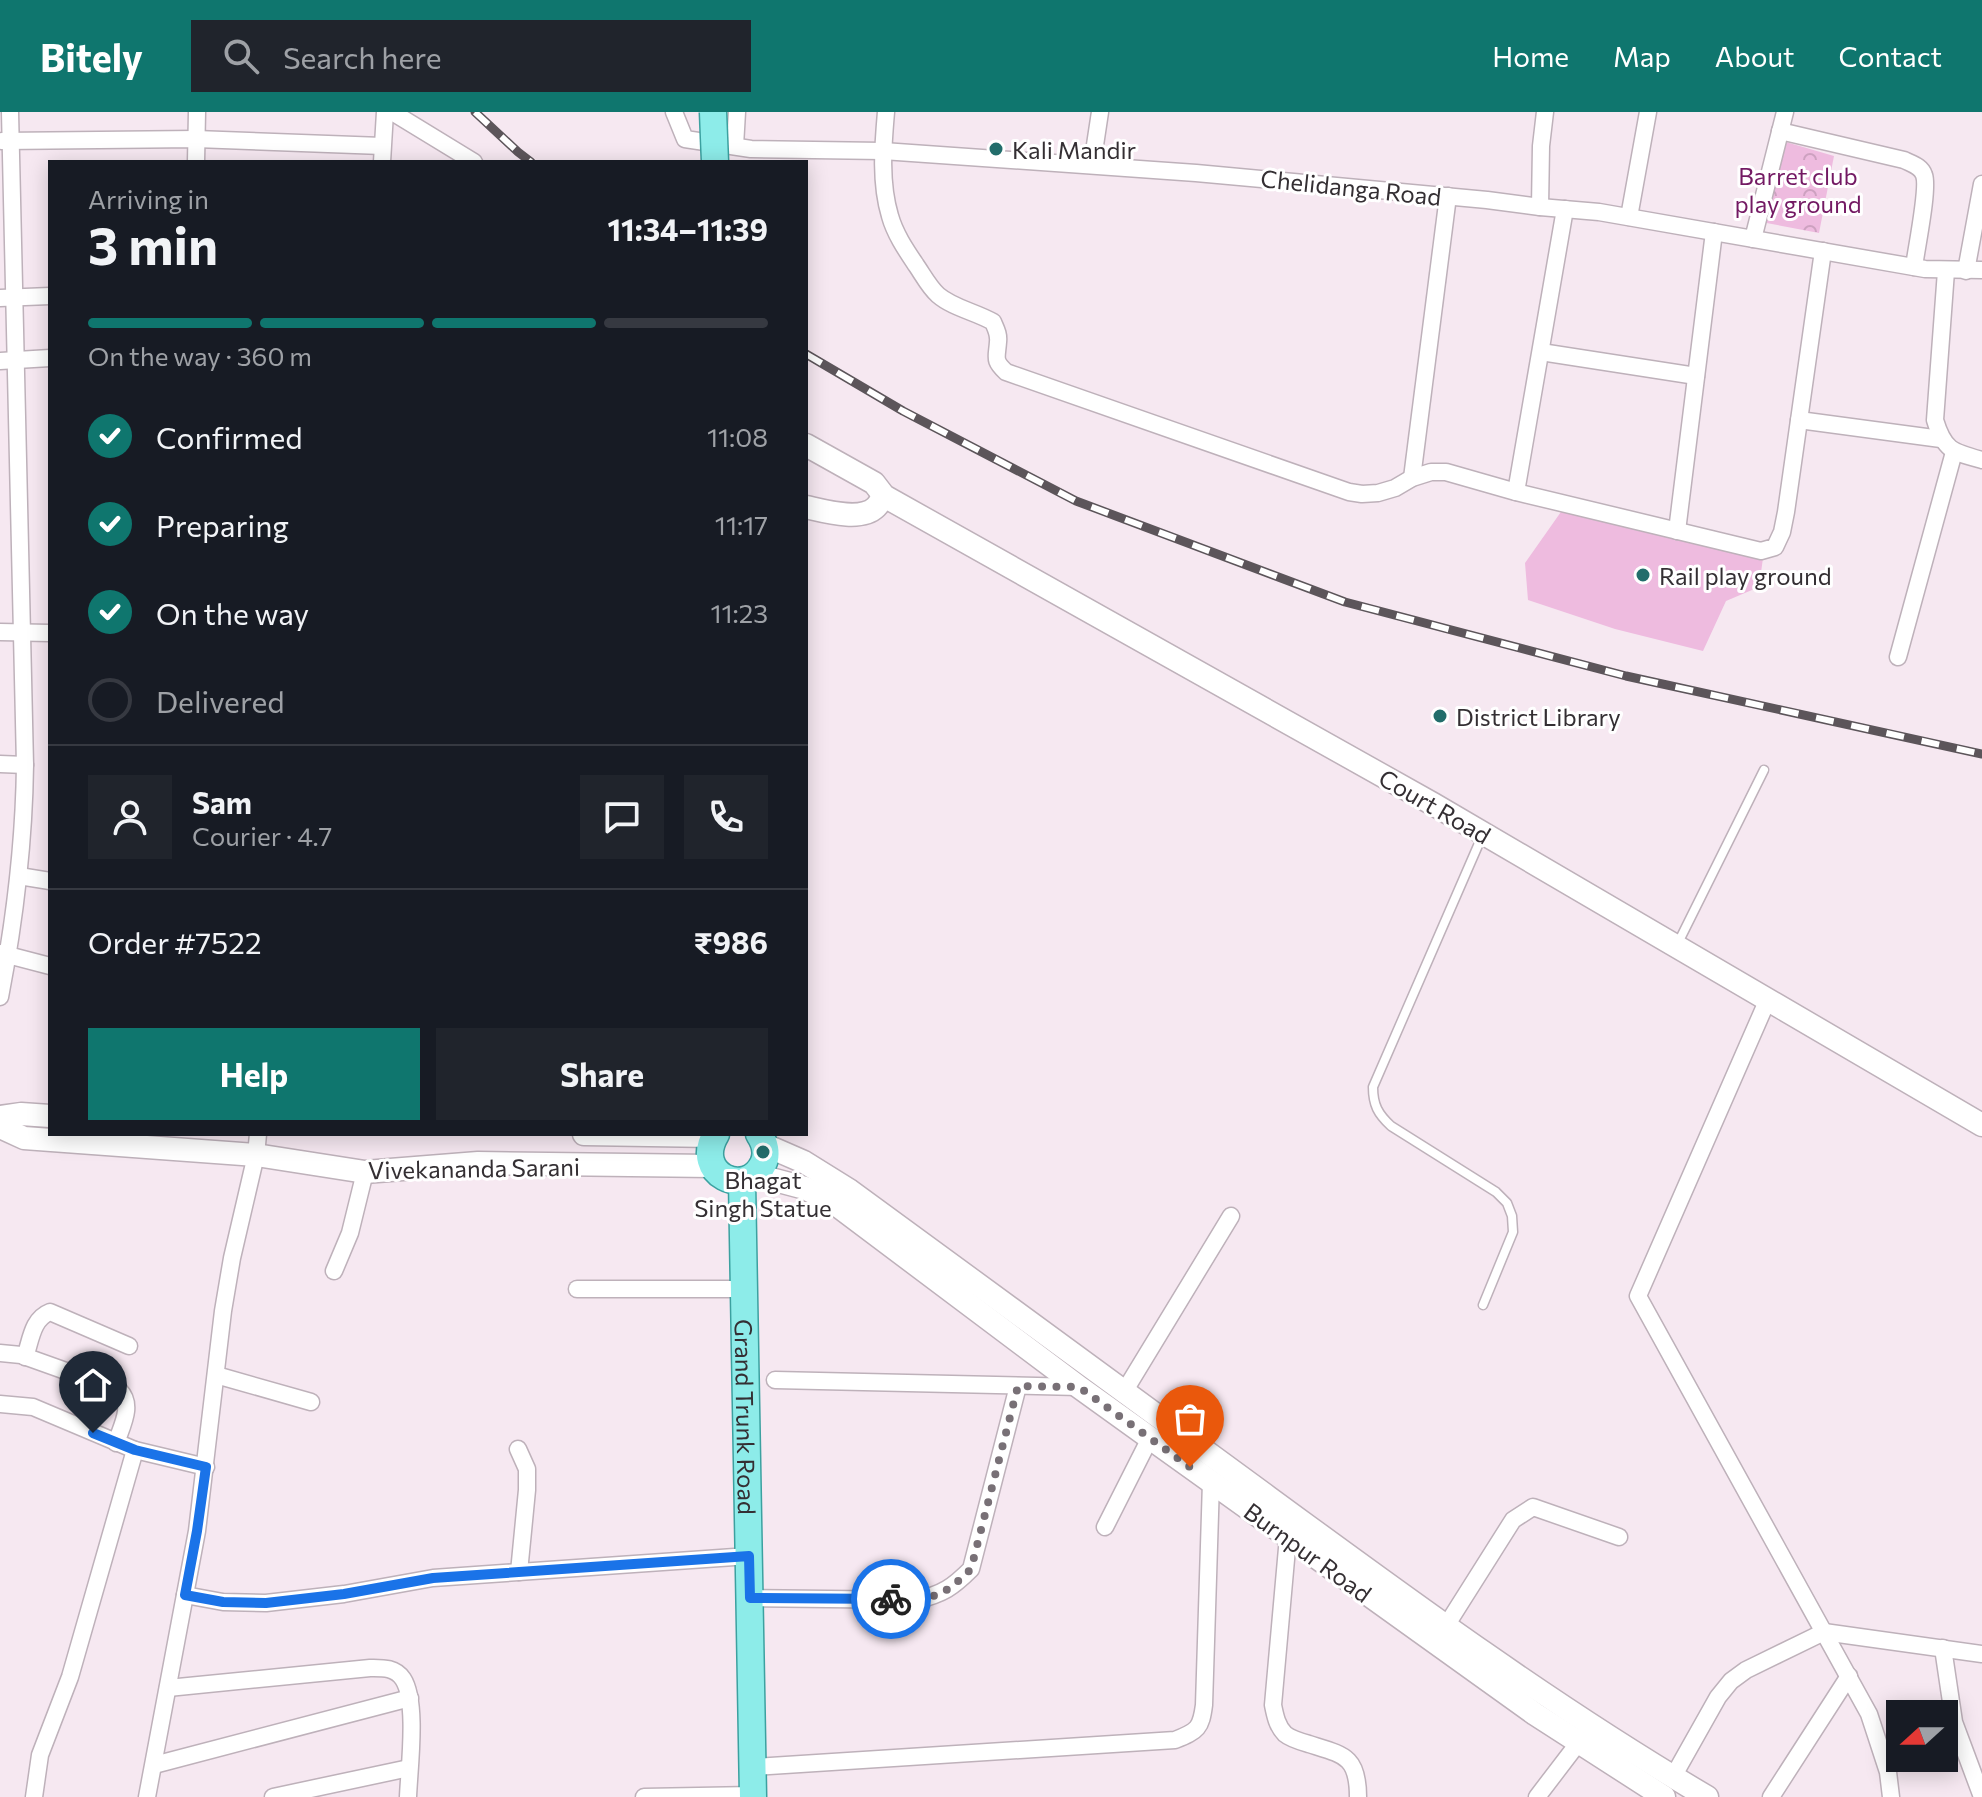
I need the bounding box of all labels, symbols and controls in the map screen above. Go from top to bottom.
search box [191,20,751,92]
text: Bitely [40,33,143,80]
icon: search [219,34,263,78]
text: Search here [283,38,442,75]
text: Home [1492,39,1569,73]
text: Map [1613,39,1671,73]
text: About [1715,39,1795,73]
text: Contact [1839,39,1942,73]
place label: Kali Mandir [1012,135,1137,164]
marker: Kali Mandir [987,140,1005,158]
park label: Barret club play ground [1734,161,1862,218]
street label: Chelidanga Road [1259,163,1443,211]
text: Arriving in [88,183,209,214]
text: 11:34–11:39 [608,210,768,247]
text: 3 min [88,212,218,276]
text: On the way · 360 m [88,340,312,371]
icon: check [88,414,132,458]
text: Confirmed [156,418,303,455]
text: 11:08 [707,421,768,452]
icon: check [88,502,132,546]
text: Preparing [156,506,289,543]
text: 11:17 [715,509,768,540]
place label: Rail play ground [1659,561,1832,590]
marker: Rail play ground [1634,566,1652,584]
icon: check [88,590,132,634]
text: On the way [156,594,309,631]
text: 11:23 [710,597,768,628]
text: Delivered [156,682,285,719]
place label: District Library [1456,702,1621,731]
marker: District Library [1431,707,1449,725]
street label: Court Road [1374,762,1496,850]
button: person [88,775,172,859]
button: chat [580,775,664,859]
button: phone [684,775,768,859]
text: Sam [192,783,252,820]
text: Courier · 4.7 [192,820,332,851]
text: Order #7522 [88,923,262,960]
text: ₹986 [694,923,768,960]
button: Help [88,1028,420,1120]
button: Share [436,1028,768,1120]
marker: Bhagat Singh Statue [754,1143,772,1161]
street label: Vivekananda Sarani [368,1152,580,1184]
place label: Bhagat Singh Statue [694,1165,832,1222]
street label: Grand Trunk Road [730,1319,762,1515]
pin [59,1351,127,1433]
icon: home [71,1363,115,1407]
pin [1156,1385,1224,1467]
icon: bag [1168,1397,1212,1441]
street label: Burnpur Road [1239,1496,1377,1608]
courier [851,1559,931,1639]
icon: bike [869,1577,913,1621]
north arrow [1886,1700,1958,1772]
map controls [1886,1700,1958,1772]

